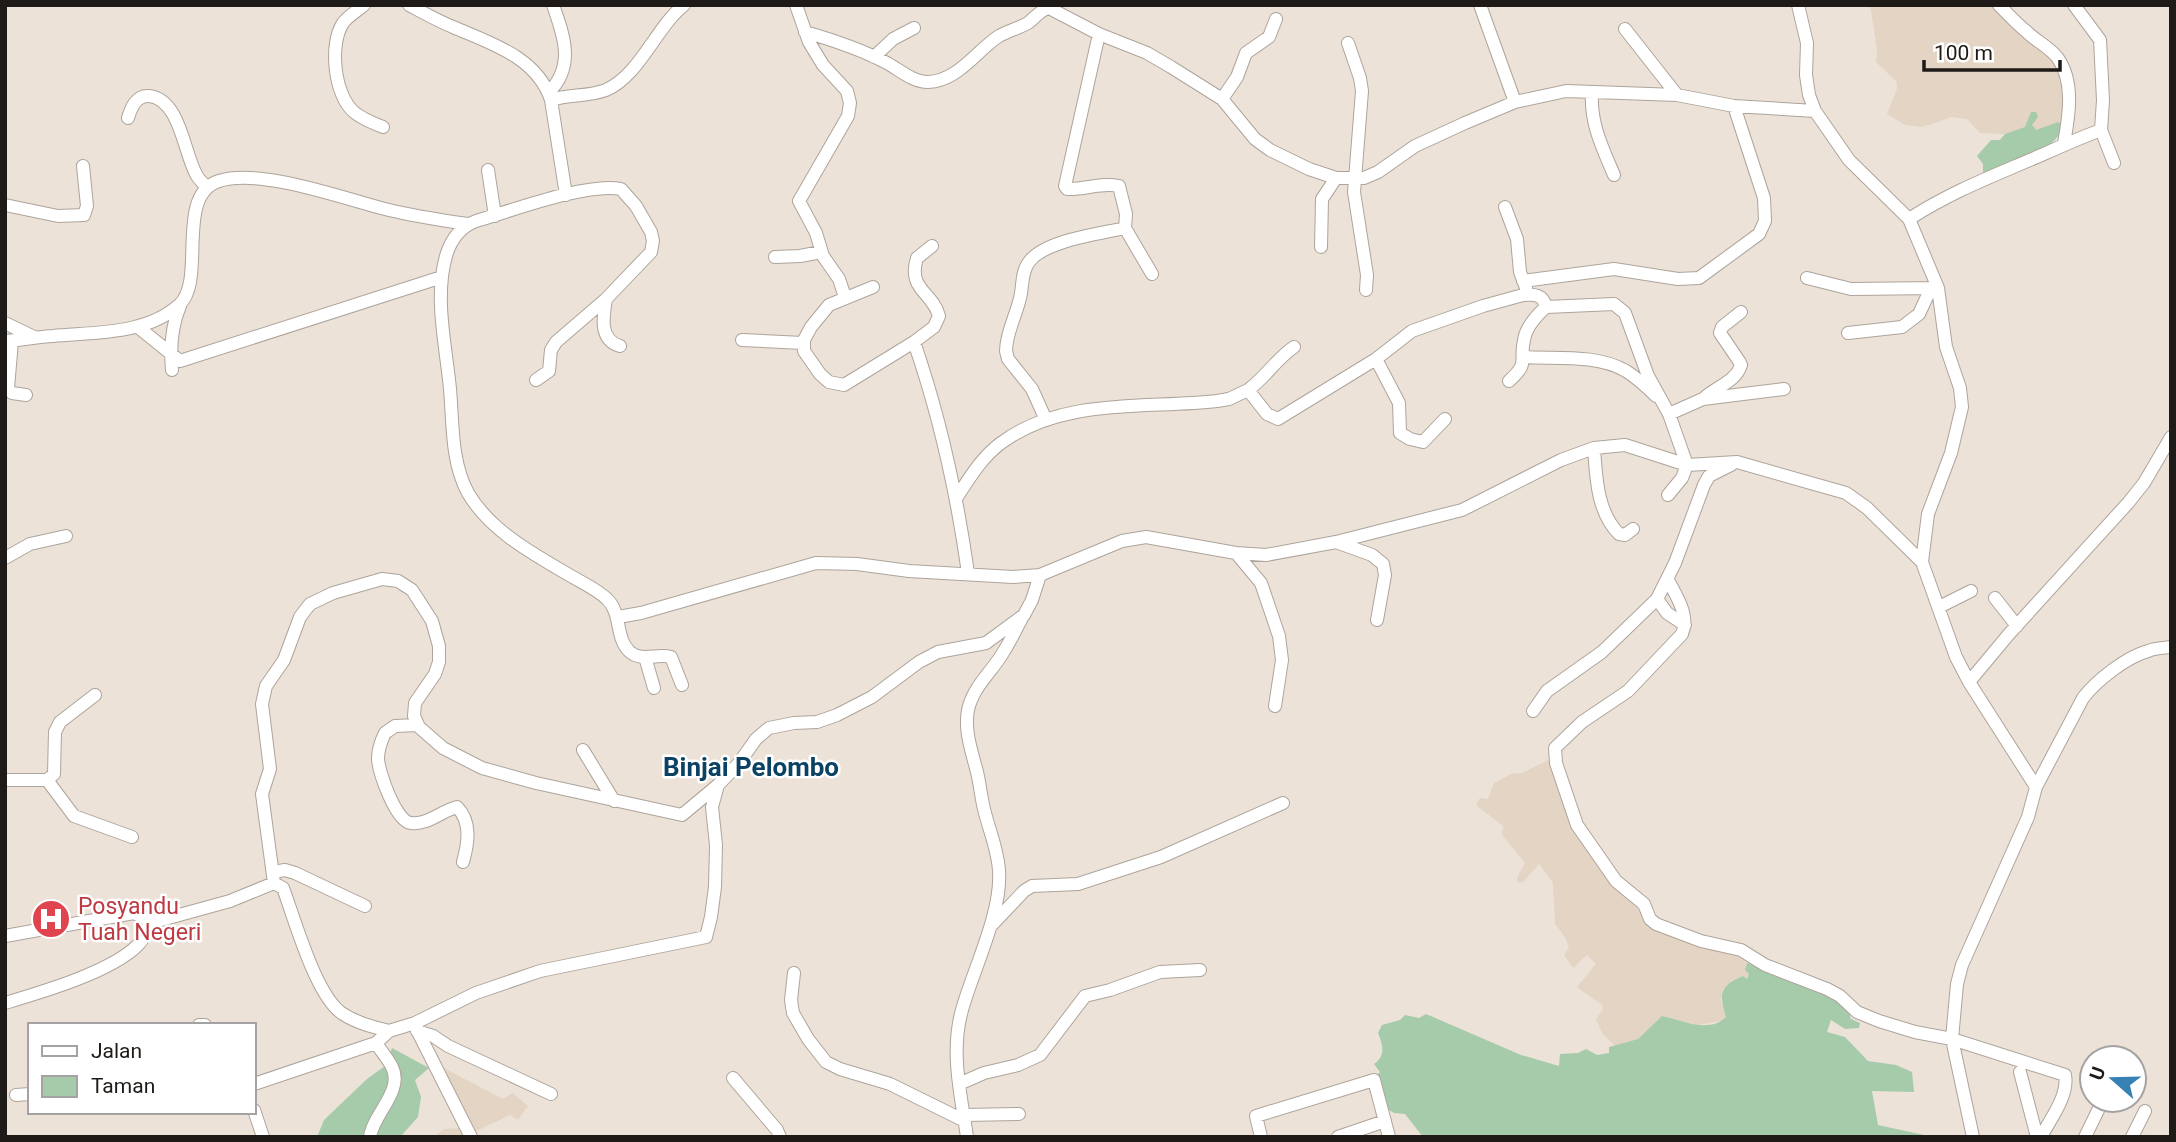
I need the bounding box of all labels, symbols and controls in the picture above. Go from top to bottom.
scale bar [1924,28,2060,72]
text: 100 m [1934,41,1993,65]
district label: Binjai Pelombo [663,752,839,782]
place label: Posyandu Tuah Negeri [78,893,201,946]
hospital icon: Posyandu Tuah Negeri [30,898,72,940]
legend [28,1023,256,1114]
text: Jalan [91,1039,142,1063]
north arrow [2078,1044,2148,1114]
text: U [2085,1064,2110,1083]
text: Taman [91,1074,155,1098]

